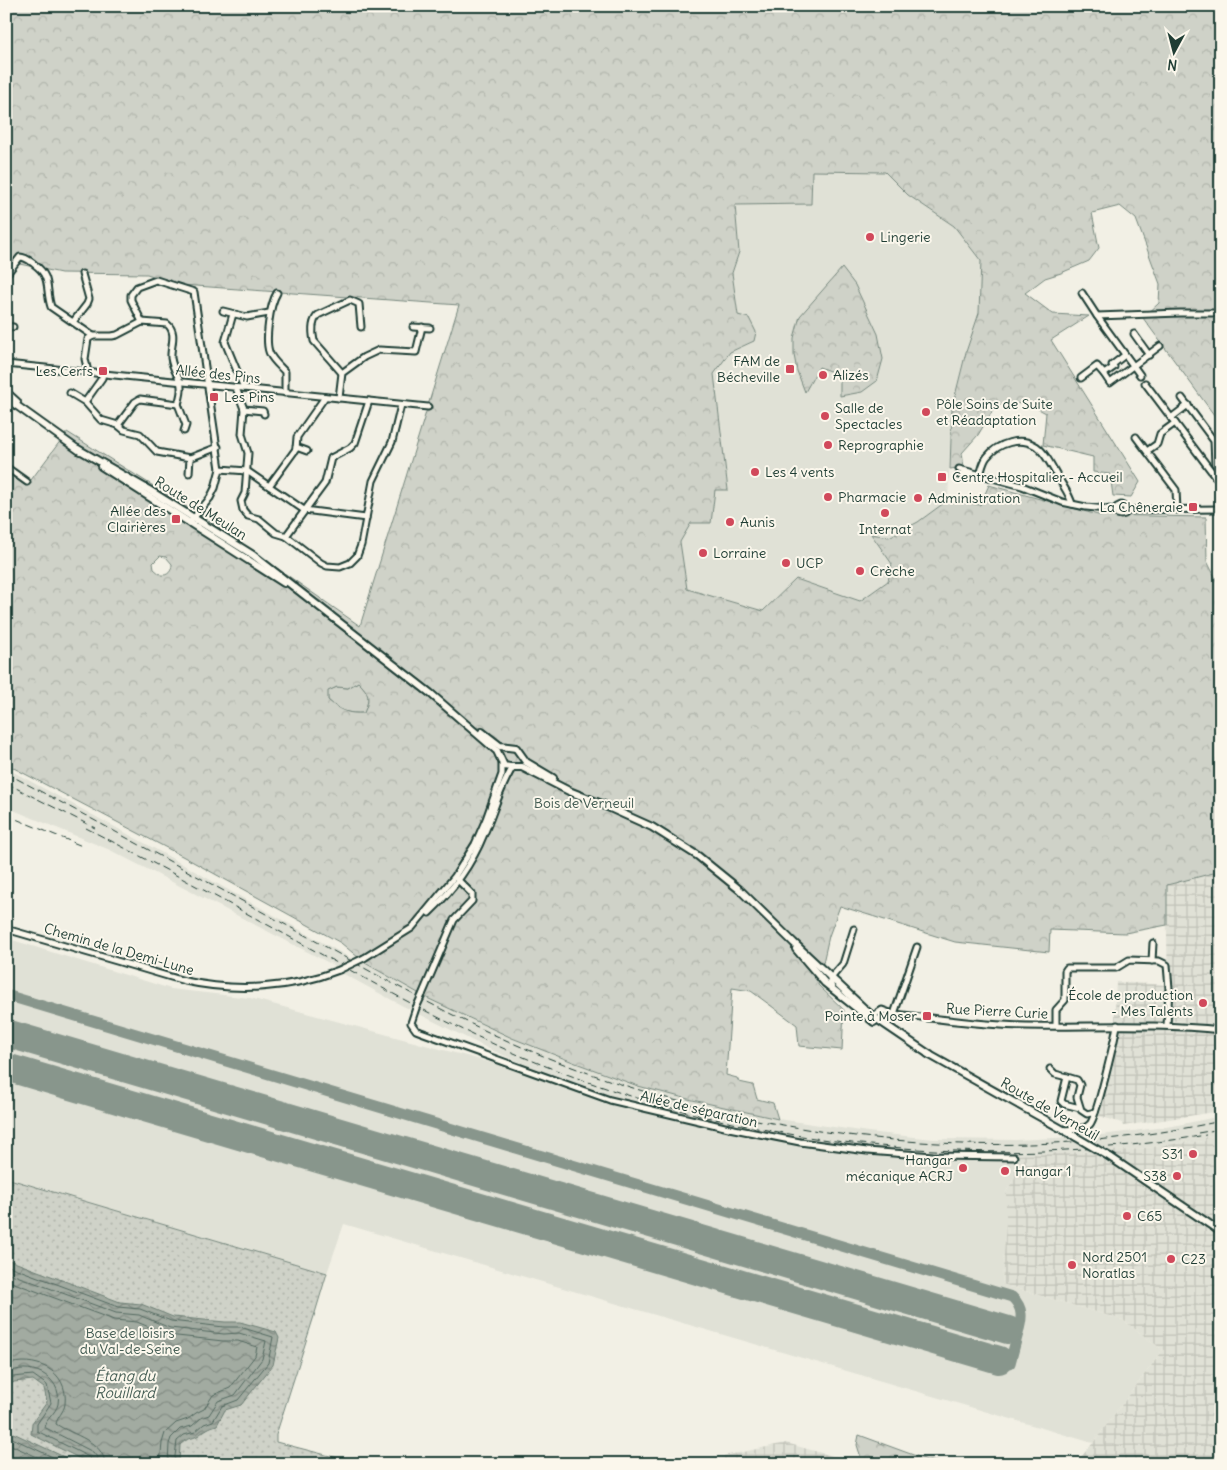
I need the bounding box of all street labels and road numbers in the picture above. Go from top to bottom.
street label: Allée des Pins [175,361,261,387]
street label: Route de Meulan [151,472,251,544]
street label: Chemin de la Demi-Lune [42,919,196,979]
street label: Rue Pierre Curie [945,999,1049,1023]
street label: Route de Verneuil [997,1073,1103,1145]
street label: Allée de séparation [639,1087,759,1131]

